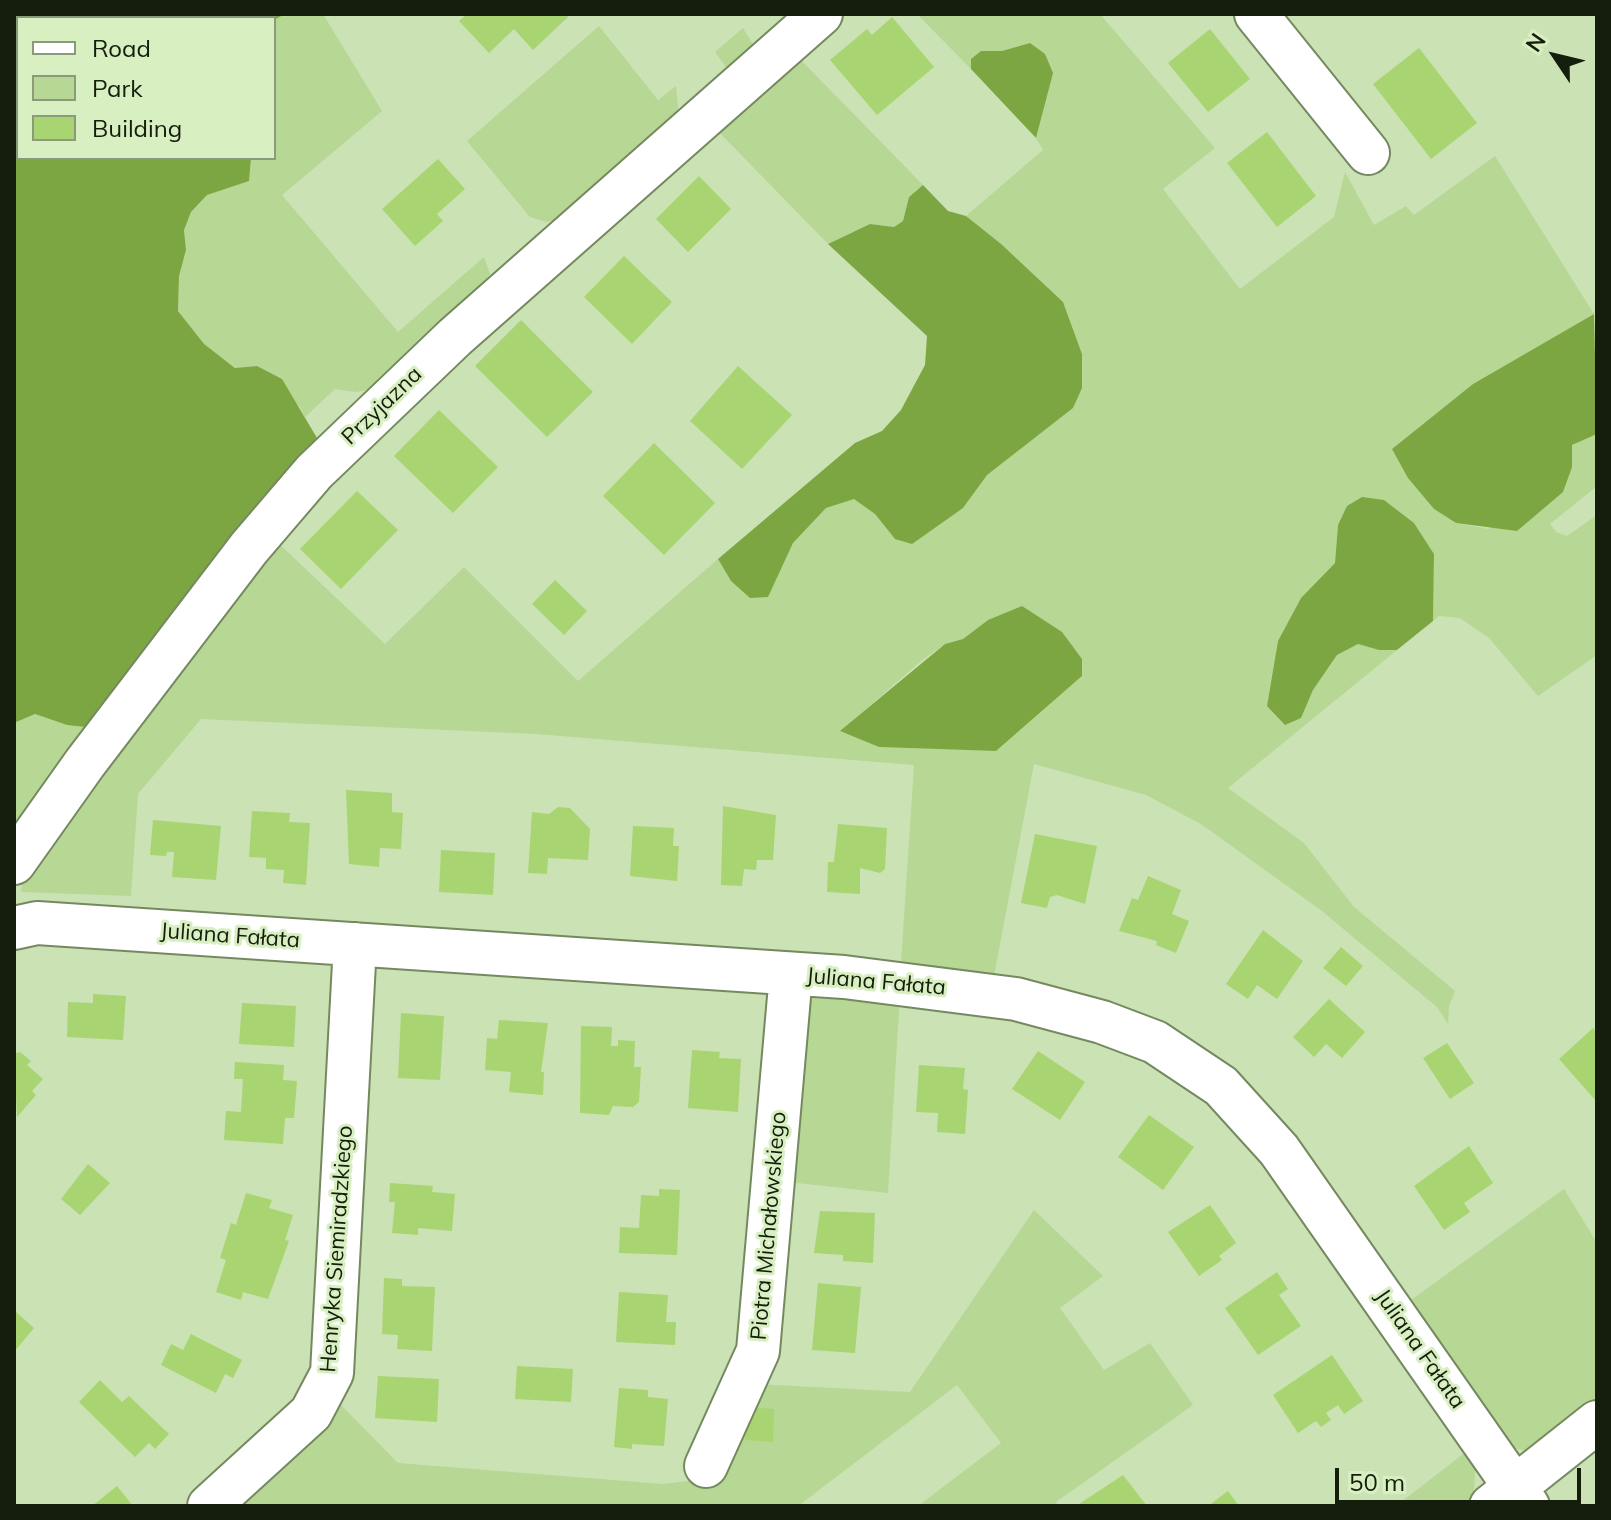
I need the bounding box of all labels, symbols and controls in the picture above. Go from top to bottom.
legend [16,16,276,160]
north arrow [1515,16,1595,96]
text: N [1519,27,1552,57]
text: Road [92,33,151,63]
text: Park [92,73,143,103]
text: Building [92,113,182,143]
street label: Przyjazna [336,361,428,451]
street label: Juliana Fałata [159,918,301,954]
street label: Juliana Fałata [805,963,947,1001]
street label: Piotra Michałowskiego [746,1111,792,1341]
street label: Henryka Siemiradzkiego [315,1125,359,1373]
street label: Juliana Fałata [1369,1284,1471,1414]
scale bar [1339,1452,1585,1502]
text: 50 m [1349,1467,1405,1497]

